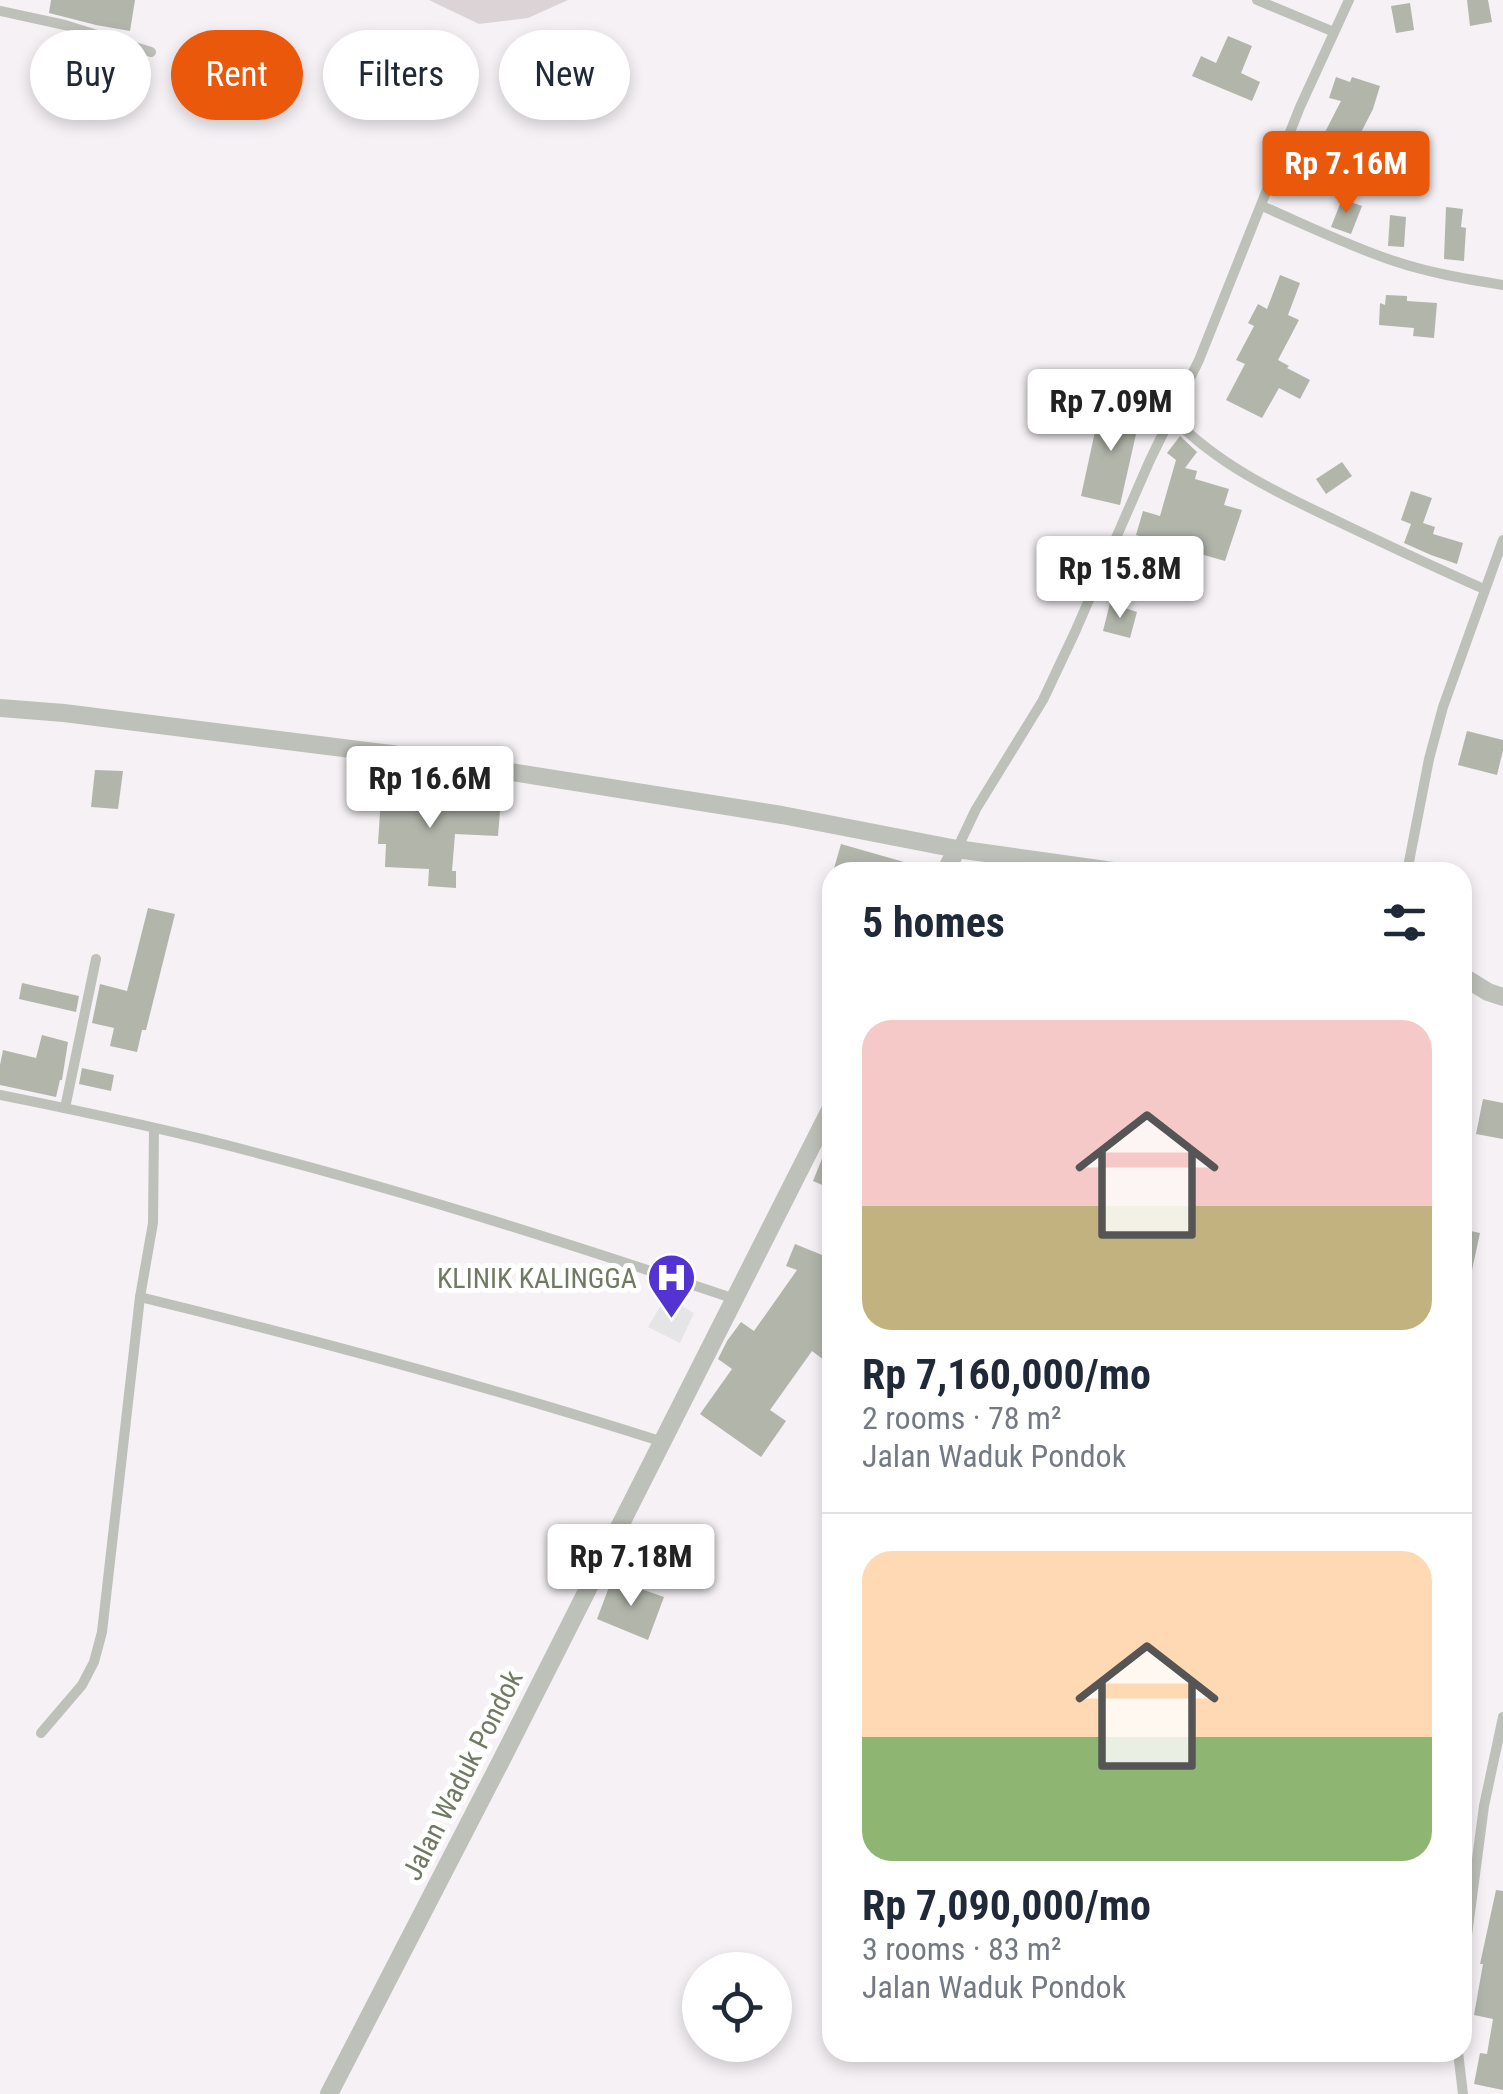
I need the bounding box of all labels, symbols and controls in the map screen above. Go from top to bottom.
chip: Buy [30,30,151,120]
chip: Rent [171,30,303,120]
chip: Filters [323,30,479,120]
chip: New [499,30,630,120]
pin: Rp 7.16M [1243,131,1449,216]
text: Rp 7.16M [1285,144,1408,182]
pin: Rp 7.09M [1008,369,1214,454]
text: Rp 7.09M [1050,382,1173,420]
pin: Rp 15.8M [1017,536,1223,621]
text: Rp 15.8M [1059,549,1182,587]
pin: Rp 16.6M [327,746,533,831]
text: Rp 16.6M [369,759,492,797]
icon: filters [1377,895,1432,950]
text: 5 homes [862,898,1005,947]
icon: home [1057,1085,1237,1265]
hospital icon: KLINIK KALINGGA [646,1252,698,1320]
place label: KLINIK KALINGGA [437,1262,637,1295]
text: Rp 7,160,000/mo [862,1350,1151,1399]
text: 2 rooms · 78 m² [862,1399,1061,1437]
text: Jalan Waduk Pondok [862,1437,1126,1475]
pin: Rp 7.18M [528,1524,734,1609]
text: Rp 7.18M [570,1537,693,1575]
icon: home [1057,1616,1237,1796]
street label: Jalan Waduk Pondok [395,1664,530,1886]
text: Rp 7,090,000/mo [862,1881,1151,1930]
text: 3 rooms · 83 m² [862,1930,1061,1968]
map controls [682,1952,792,2062]
button: locate [682,1952,792,2062]
text: Jalan Waduk Pondok [862,1968,1126,2006]

